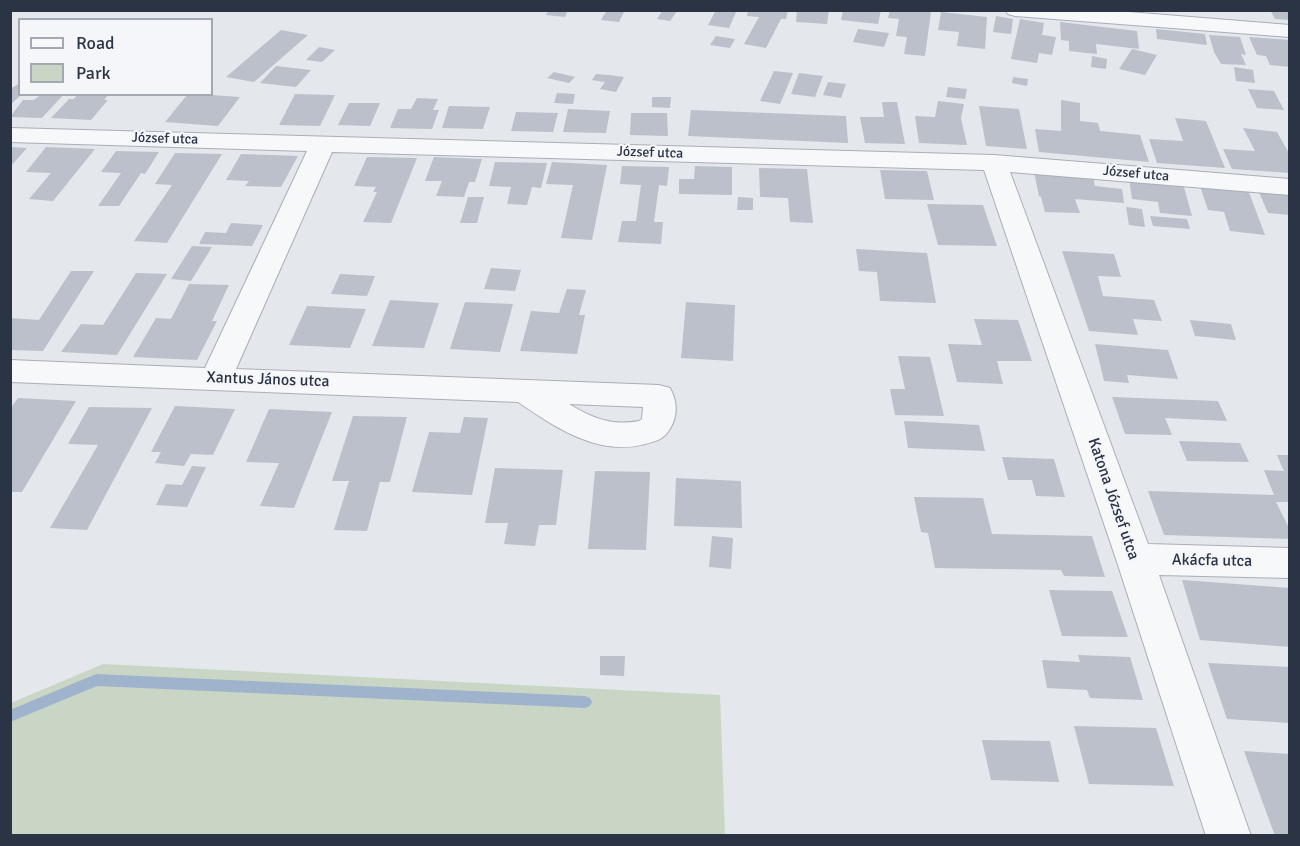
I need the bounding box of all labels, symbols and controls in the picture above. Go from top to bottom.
legend [18,18,213,96]
text: Road [76,32,115,54]
text: Park [76,62,111,84]
street label: József utca [131,129,199,149]
street label: József utca [616,143,684,163]
street label: József utca [1102,163,1170,185]
street label: Xantus János utca [206,368,330,392]
street label: Katona József utca [1083,435,1143,563]
street label: Akácfa utca [1172,551,1252,571]

